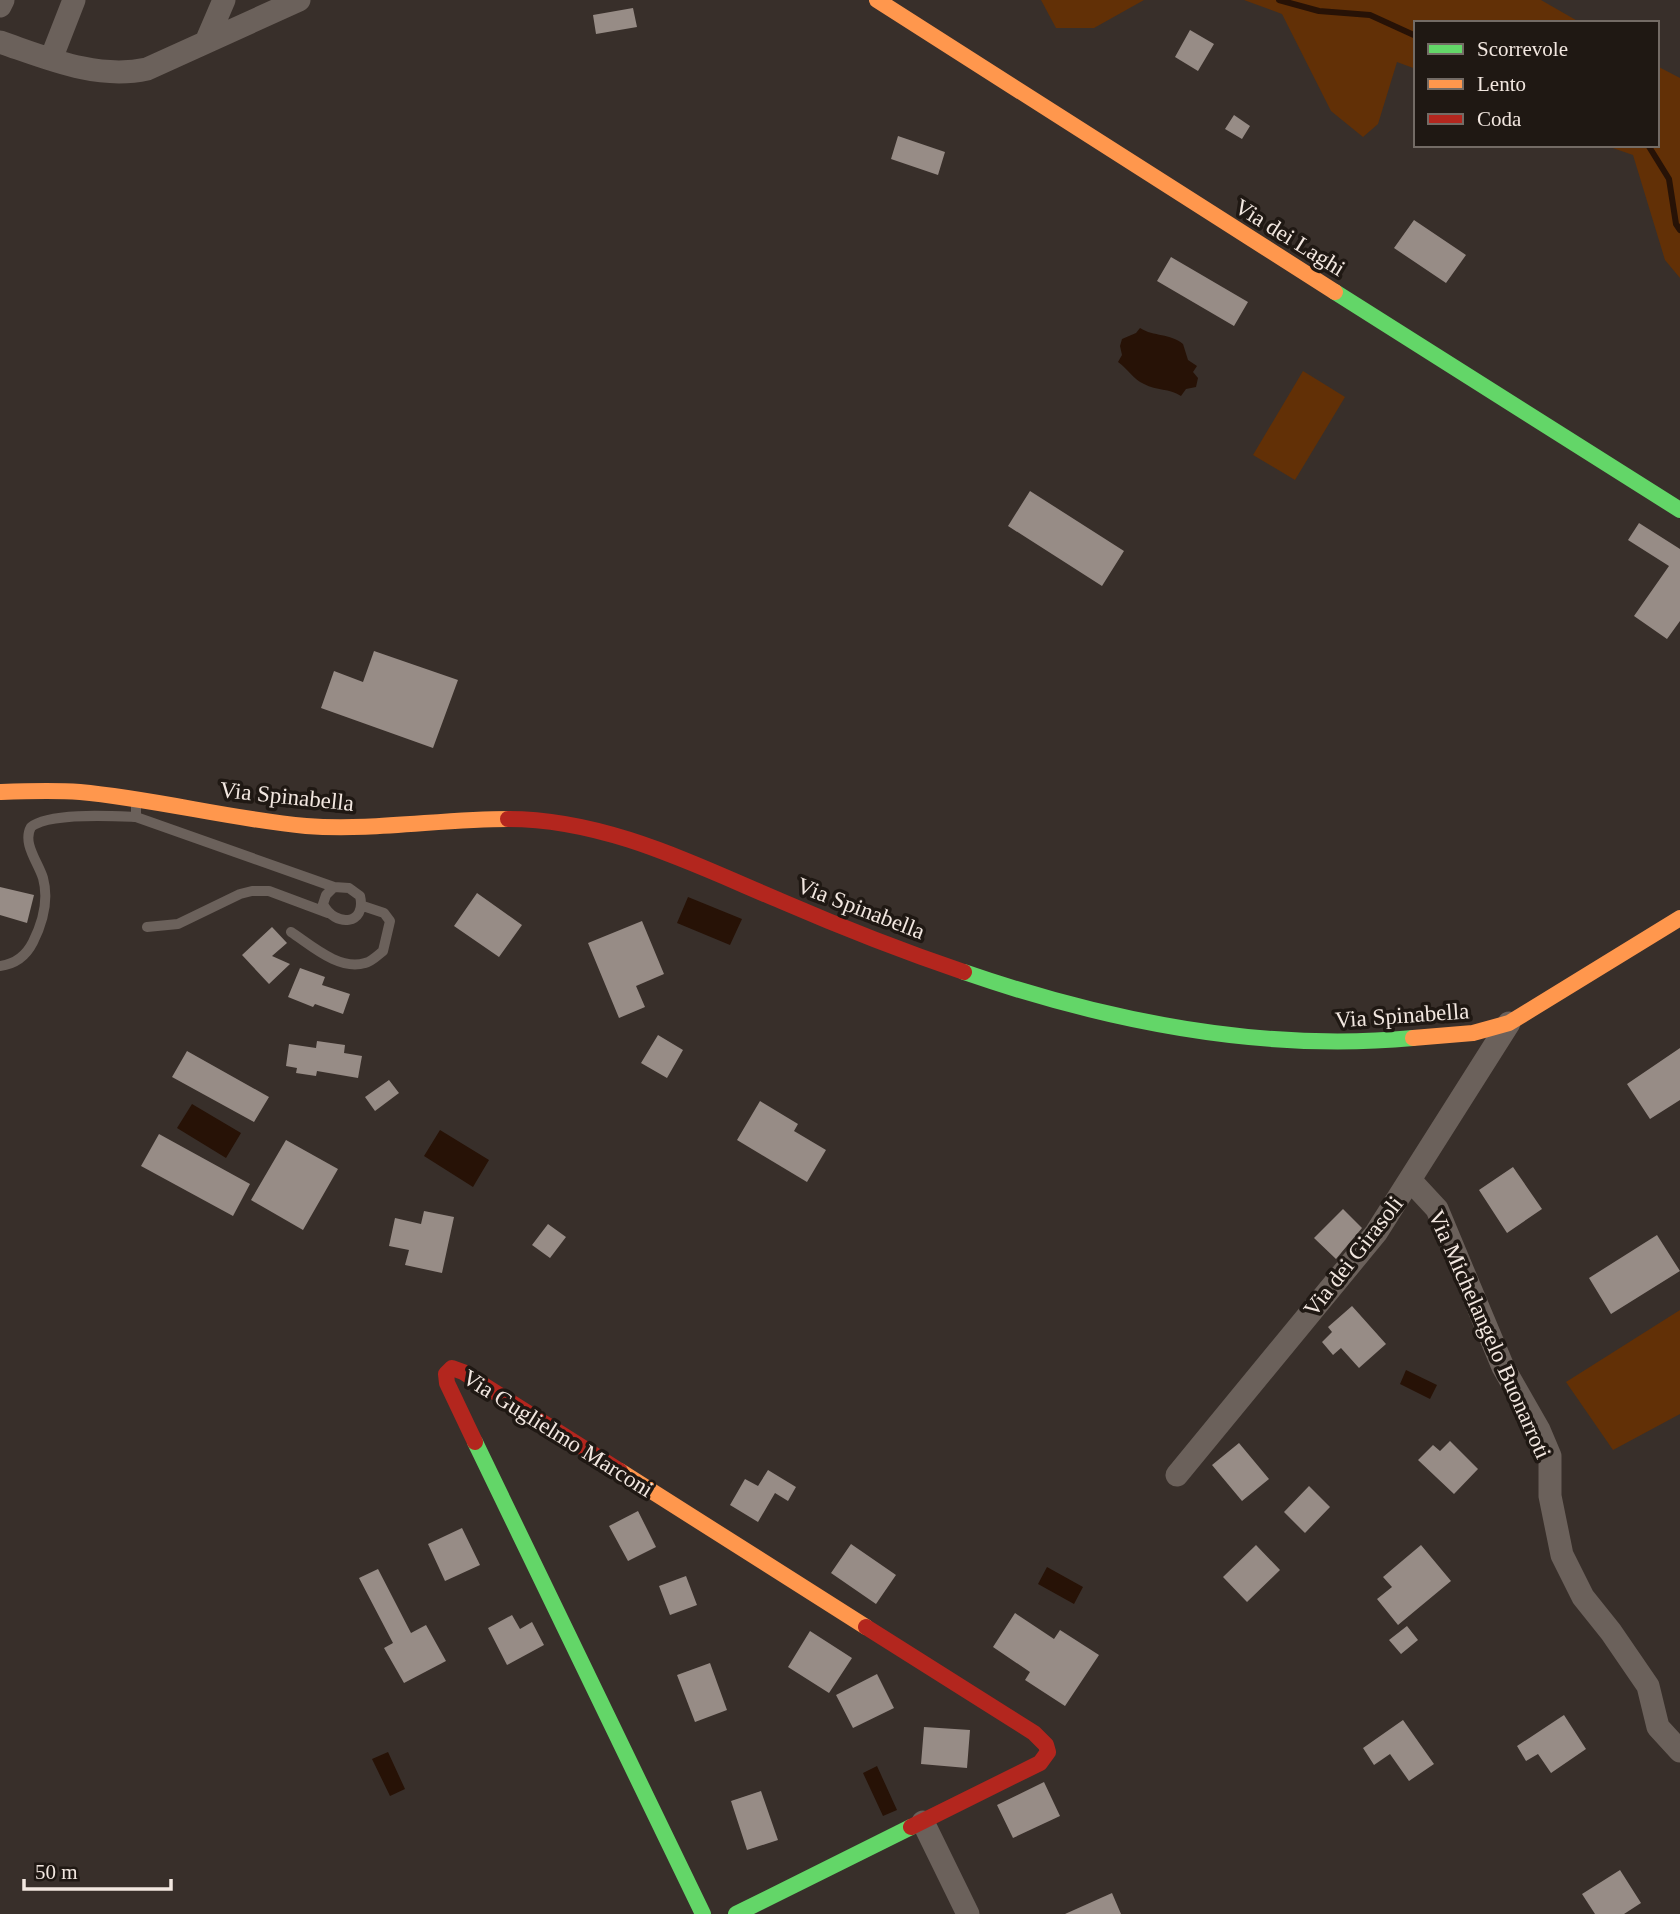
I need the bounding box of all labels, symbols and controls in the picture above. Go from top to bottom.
legend [1414,21,1659,147]
text: Scorrevole [1477,37,1568,61]
text: Lento [1477,72,1526,96]
text: Coda [1477,107,1522,131]
street label: Via dei Laghi [1230,194,1349,281]
street label: Via Spinabella [219,777,355,816]
street label: Via Spinabella [793,873,928,944]
street label: Via Spinabella [1334,998,1470,1033]
street label: Via dei Girasoli [1299,1191,1408,1321]
street label: Via Michelangelo Buonarroti [1423,1206,1556,1462]
street label: Via Guglielmo Marconi [458,1365,657,1502]
scale bar [24,1848,172,1892]
text: 50 m [35,1860,78,1884]

